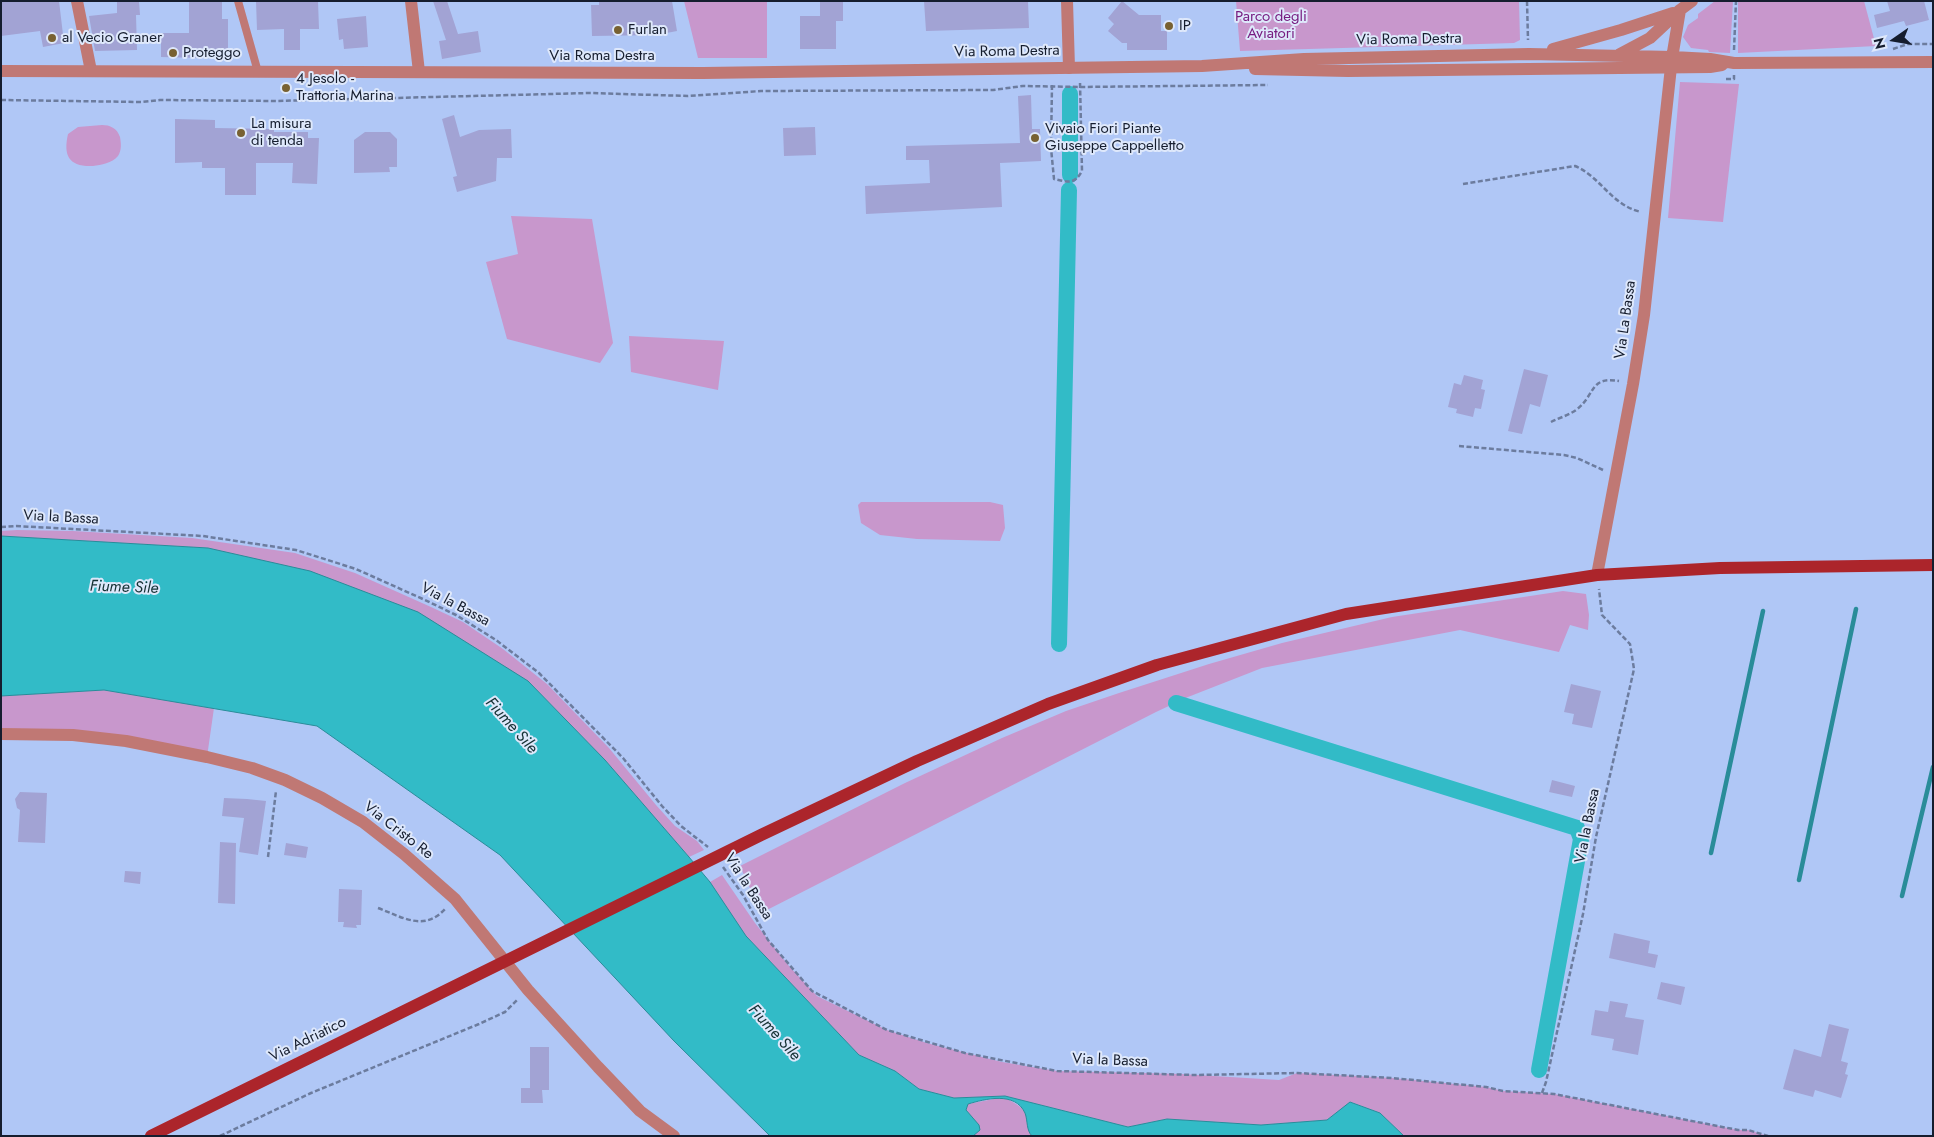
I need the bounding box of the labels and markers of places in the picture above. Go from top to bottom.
place label: IP [1179,17,1191,35]
marker: IP [1163,20,1175,32]
place label: Furlan [628,21,667,39]
marker: Furlan [612,24,624,36]
place label: al Vecio Graner [62,29,162,47]
marker: al Vecio Graner [46,32,58,44]
place label: Proteggo [183,44,241,62]
marker: Proteggo [167,47,179,59]
place label: 4 Jesolo - Trattoria Marina [296,70,394,105]
marker: 4 Jesolo - Trattoria Marina [280,82,292,94]
place label: La misura di tenda [251,115,311,150]
place label: Vivaio Fiori Piante Giuseppe Cappelletto [1045,120,1184,155]
marker: La misura di tenda [235,127,247,139]
marker: Vivaio Fiori Piante Giuseppe Cappelletto [1029,132,1041,144]

